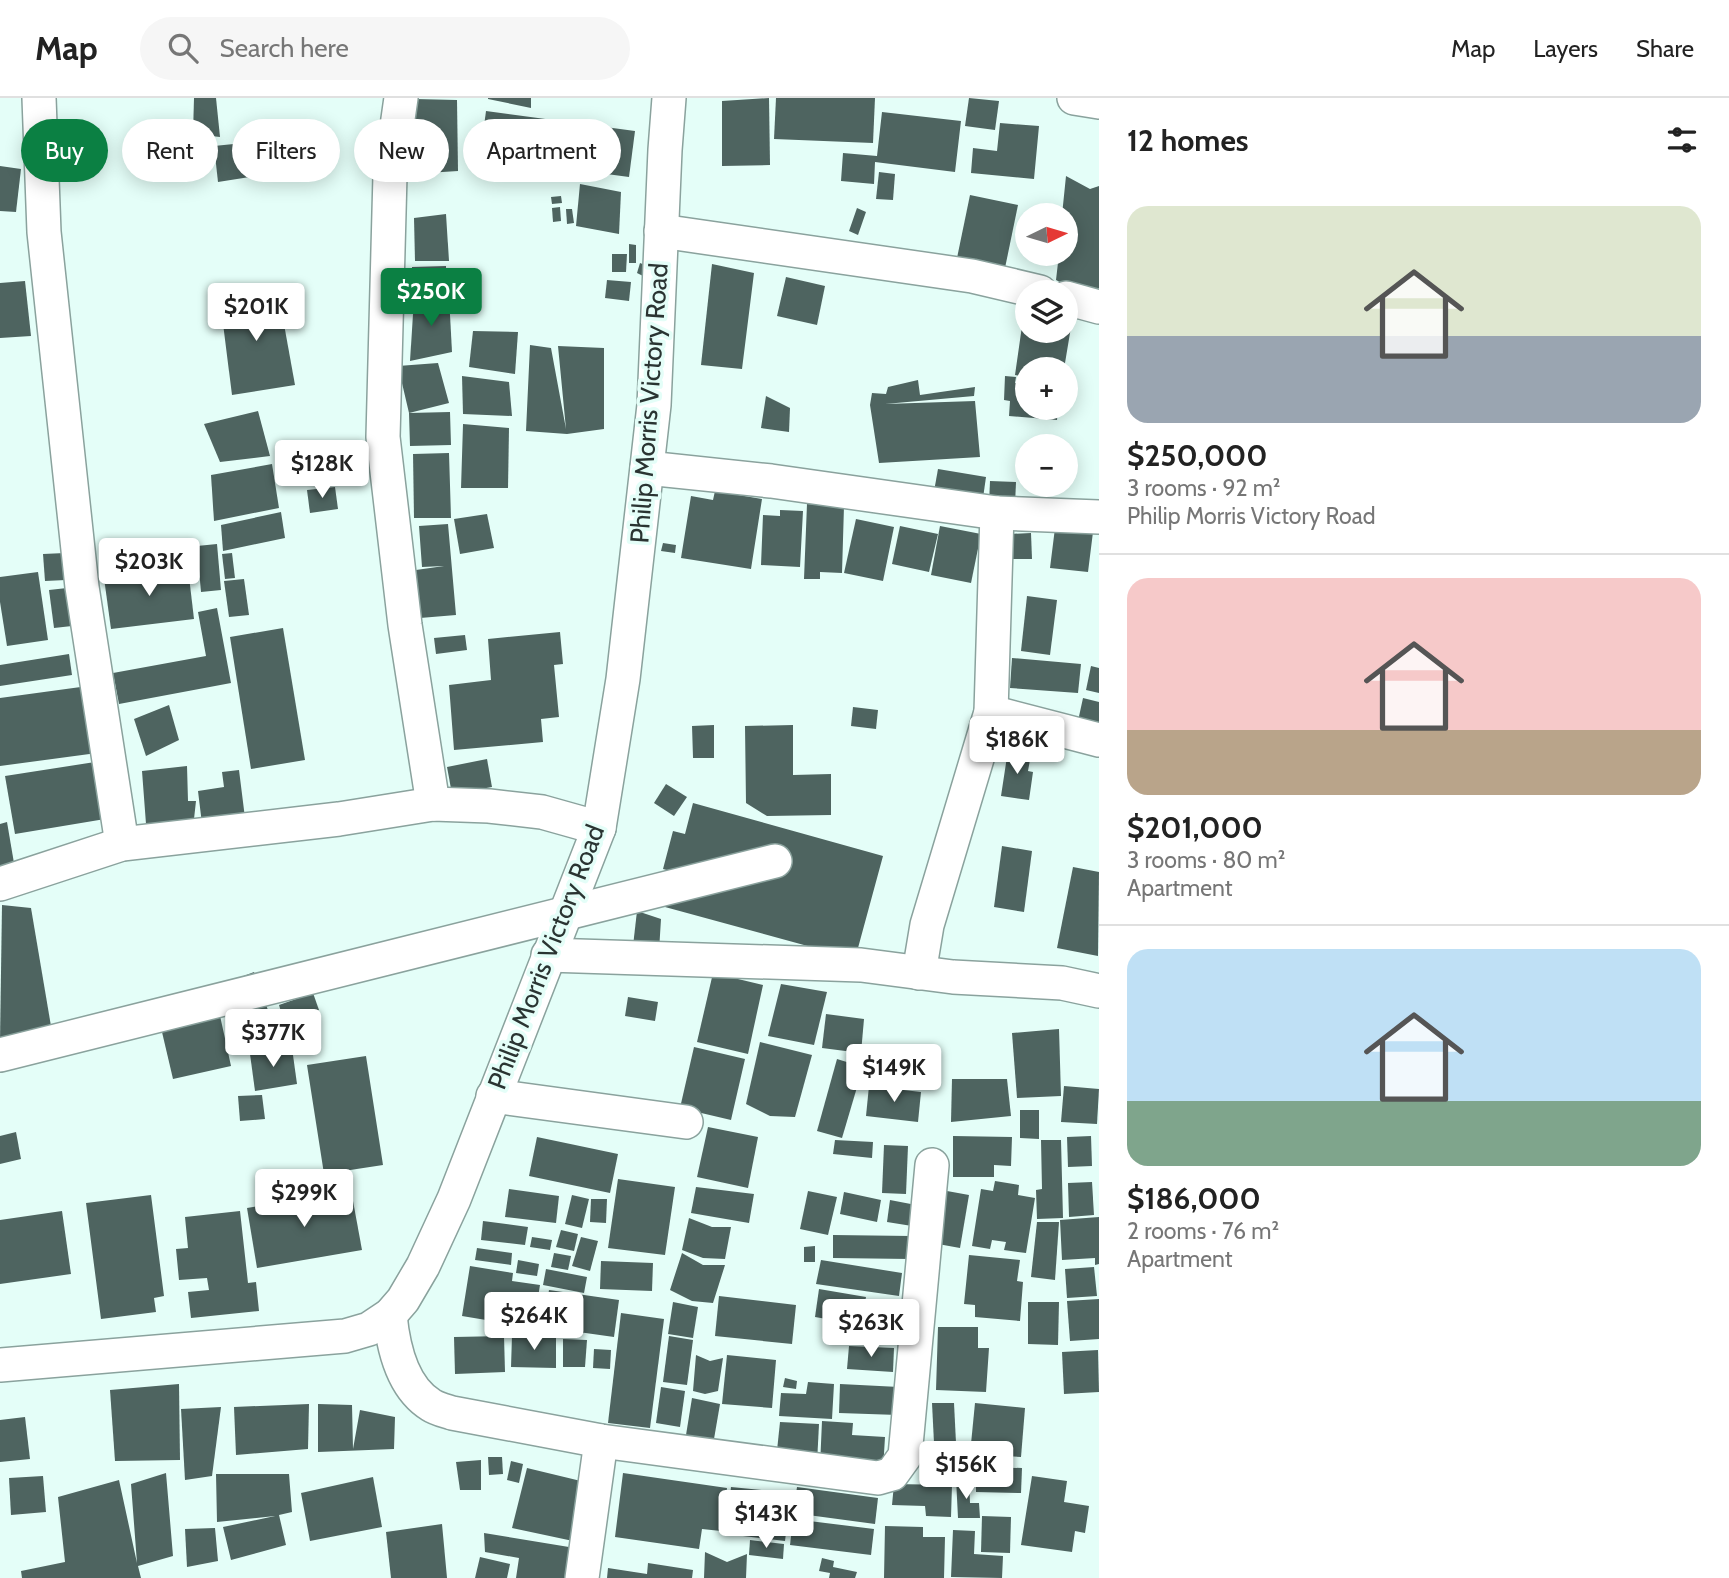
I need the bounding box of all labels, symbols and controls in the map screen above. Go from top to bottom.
search box [140,17,630,80]
text: Map [35,28,98,68]
icon: search [164,29,202,67]
text: Search here [220,32,349,64]
text: Map [1451,34,1495,63]
text: Layers [1533,34,1598,63]
text: Share [1636,34,1694,63]
chip: Buy [21,119,108,182]
chip: Rent [122,119,218,182]
chip: Filters [232,119,340,182]
chip: New [354,119,449,182]
chip: Apartment [463,119,621,182]
icon: filters [1663,121,1701,159]
text: 12 homes [1127,122,1249,159]
north arrow [1015,203,1078,266]
map controls [1015,203,1078,497]
icon: home [1351,251,1477,377]
street label: Philip Morris Victory Road [623,262,675,544]
pin: $250K [382,268,480,328]
text: $250K [397,277,465,305]
button: layers [1015,280,1078,343]
pin: $201K [207,284,305,343]
text: $201K [224,292,288,320]
button: + [1015,357,1078,420]
button: − [1015,434,1078,497]
text: $250,000 [1127,437,1267,474]
pin: $128K [273,440,371,500]
text: $128K [291,449,353,477]
text: 3 rooms · 92 m² [1127,474,1281,502]
text: Philip Morris Victory Road [1127,502,1375,530]
pin: $203K [100,538,198,598]
text: $203K [115,547,183,575]
icon: home [1351,623,1477,749]
pin: $186K [968,716,1066,776]
text: $186K [985,725,1049,753]
text: $201,000 [1127,809,1263,846]
street label: Philip Morris Victory Road [481,820,611,1094]
text: 3 rooms · 80 m² [1127,846,1285,874]
text: Apartment [1127,874,1232,902]
icon: home [1351,994,1477,1120]
pin: $377K [224,1010,322,1069]
text: $377K [241,1018,305,1046]
pin: $149K [845,1044,943,1104]
text: $149K [862,1053,926,1081]
pin: $299K [255,1170,353,1229]
text: $299K [271,1178,337,1206]
text: $186,000 [1127,1180,1261,1217]
text: 2 rooms · 76 m² [1127,1217,1279,1245]
text: Apartment [1127,1245,1232,1273]
pin: $264K [485,1292,583,1352]
pin: $263K [822,1300,920,1359]
text: $264K [500,1301,568,1329]
text: $263K [838,1308,904,1336]
pin: $156K [917,1442,1015,1501]
text: $156K [935,1450,997,1478]
pin: $143K [717,1490,815,1550]
text: $143K [735,1499,797,1527]

